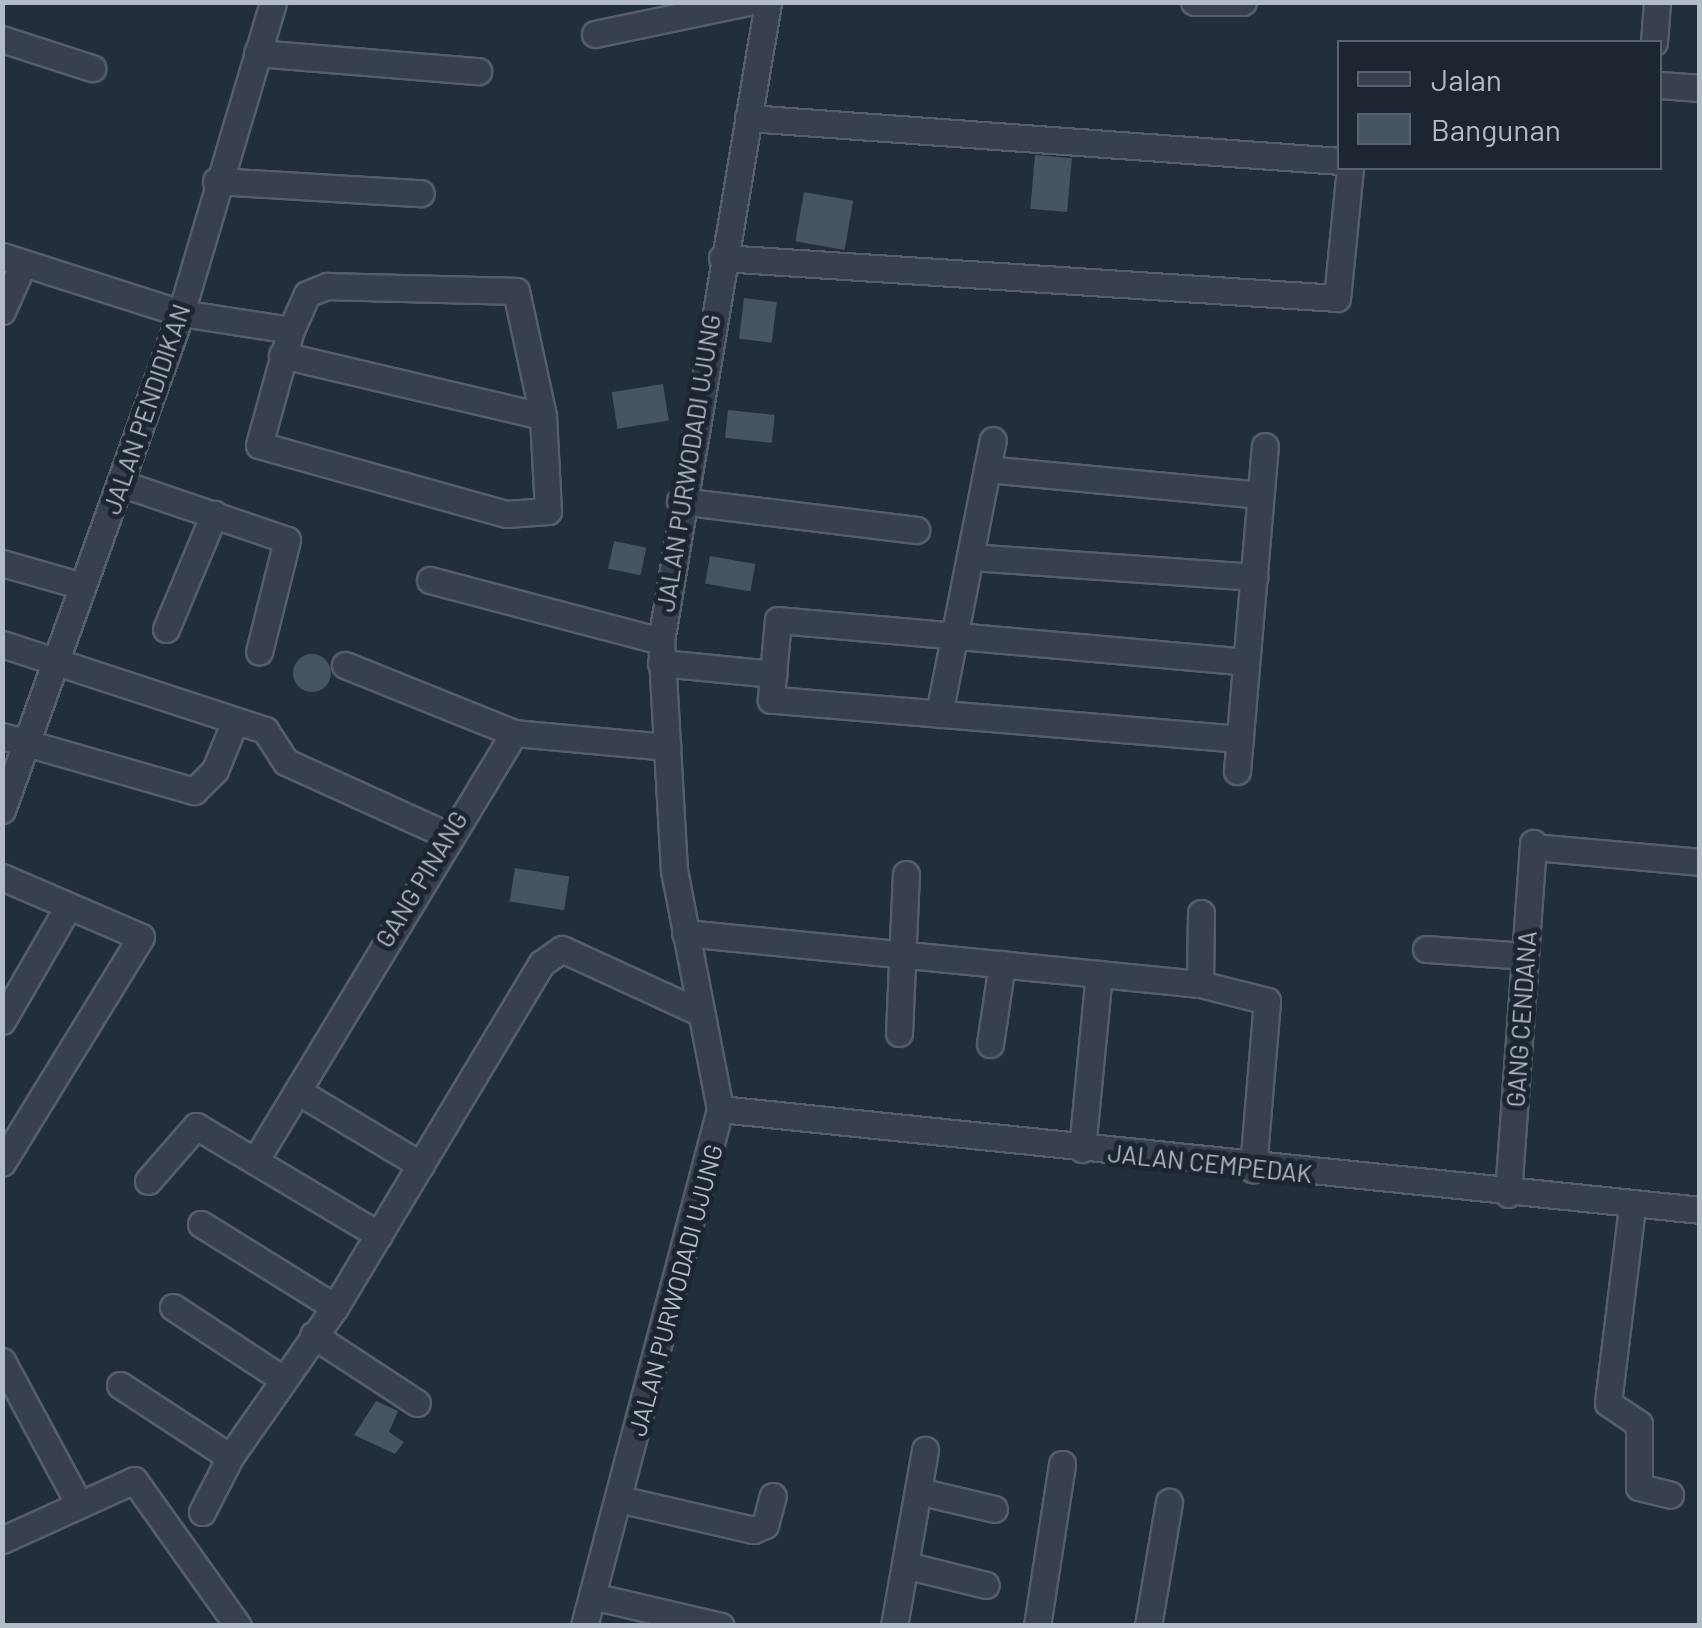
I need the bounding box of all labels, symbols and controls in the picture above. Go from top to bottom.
legend [1337,40,1662,170]
text: Jalan [1431,61,1502,97]
text: Bangunan [1431,111,1561,147]
street label: JALAN PENDIDIKAN [96,300,196,518]
street label: JALAN PURWODADI UJUNG [650,312,726,614]
street label: GANG PINANG [369,806,473,952]
street label: GANG CENDANA [1500,930,1542,1108]
street label: JALAN CEMPEDAK [1106,1137,1314,1189]
street label: JALAN PURWODADI UJUNG [622,1141,728,1439]

